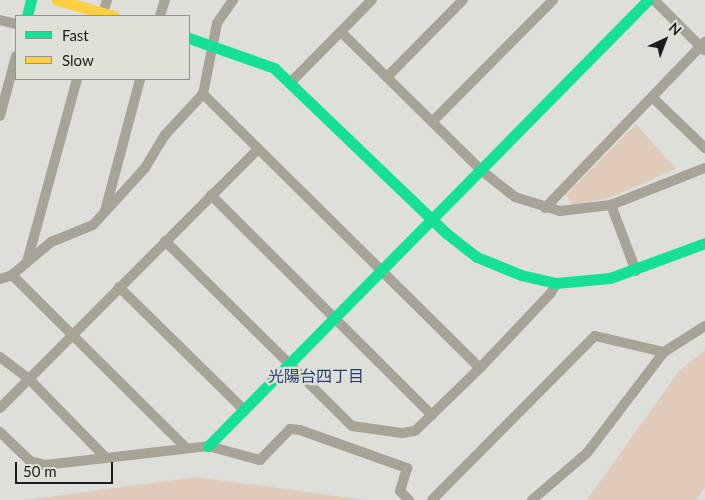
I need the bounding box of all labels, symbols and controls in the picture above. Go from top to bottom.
legend [15,15,190,80]
north arrow [640,15,690,65]
text: N [666,19,685,39]
text: Fast [62,26,89,44]
text: Slow [62,51,94,69]
district label: 光陽台四丁目 [268,366,364,386]
scale bar [18,452,115,484]
text: 50 m [23,462,57,480]

